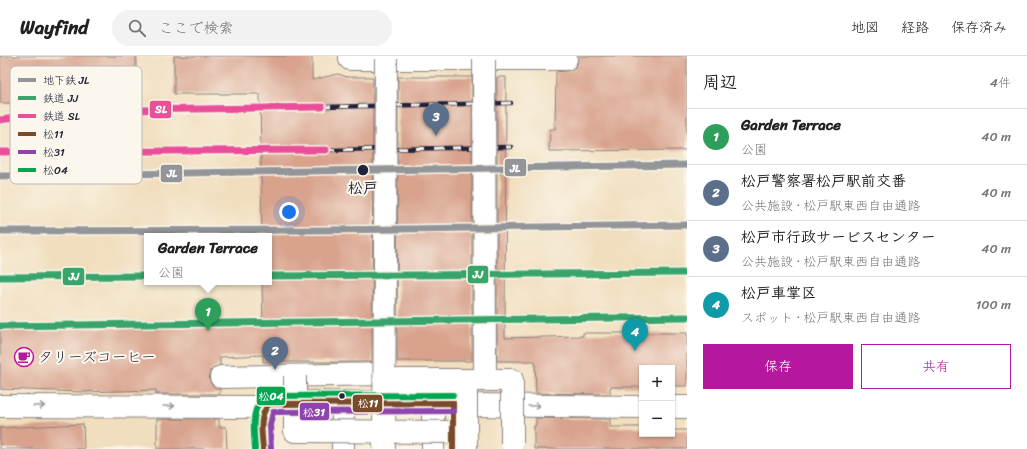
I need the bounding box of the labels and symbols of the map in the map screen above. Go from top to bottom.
legend [10,66,142,184]
text: 地下鉄 JL [43,71,89,90]
text: 鉄道 JJ [43,89,79,108]
line badge: SL [149,100,172,119]
text: SL [154,100,168,119]
pin: 3 [423,103,449,136]
text: 鉄道 SL [43,107,80,126]
text: 松11 [43,125,64,144]
text: 松31 [43,143,65,162]
line badge: JL [504,158,527,177]
text: JL [509,159,521,178]
text: 松04 [43,161,68,180]
marker: 松戸 [356,163,370,177]
line badge: JL [160,164,183,183]
text: JL [166,164,178,183]
place label: 松戸 [348,175,378,201]
your location [279,202,299,222]
line badge: JJ [467,265,489,284]
text: JJ [472,265,484,284]
line badge: JJ [62,267,85,286]
text: JJ [68,267,80,286]
pin: 1 [195,298,221,331]
pin: 4 [622,318,648,351]
pin: 2 [262,337,288,370]
place label: タリーズコーヒー [38,344,156,370]
cafe icon: タリーズコーヒー [13,346,35,368]
line badge: 松04 [256,386,286,406]
text: 松04 [259,387,284,406]
unlabelled marker [337,391,347,401]
line badge: 松11 [352,394,383,413]
text: 松11 [358,394,378,413]
one-way arrow [32,402,45,410]
one-way arrow [162,402,175,410]
line badge: 松31 [299,402,330,421]
one-way arrow [527,402,540,410]
text: 松31 [303,403,325,422]

